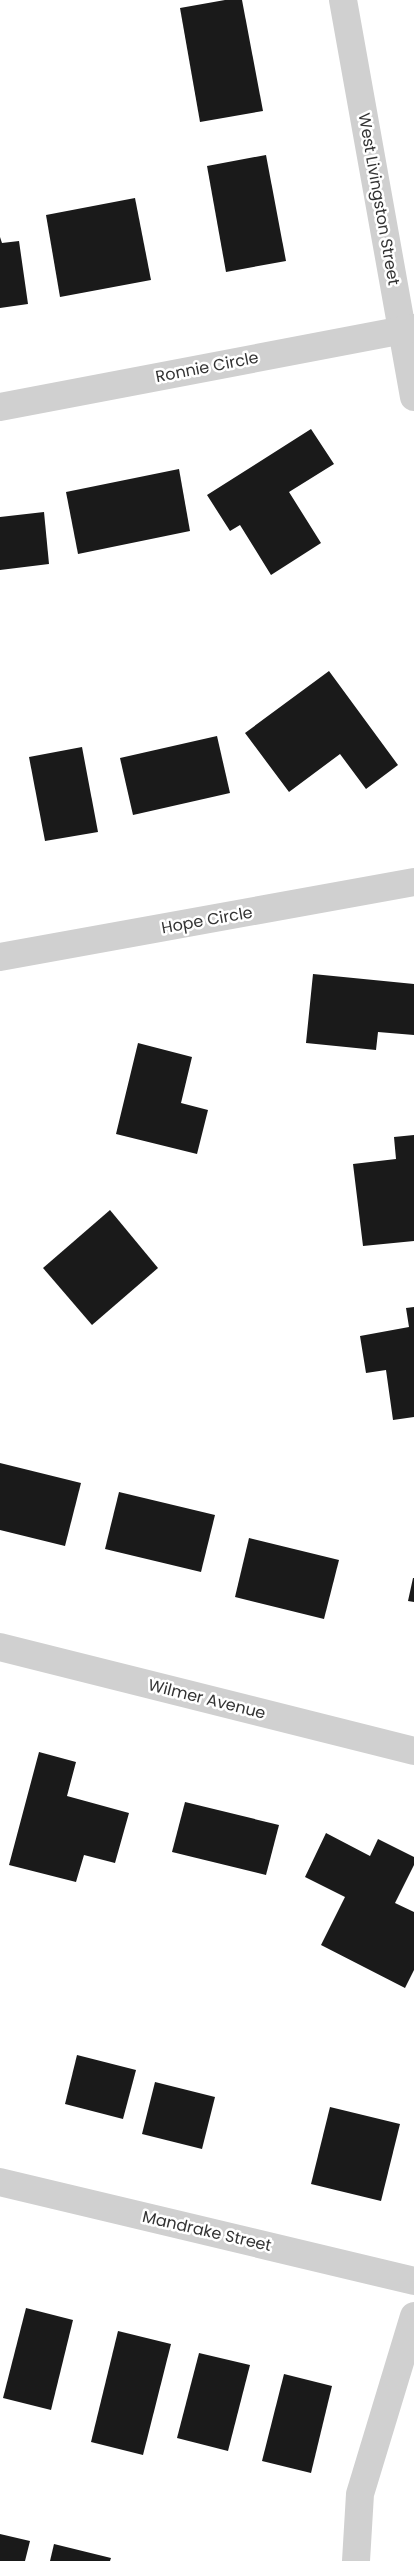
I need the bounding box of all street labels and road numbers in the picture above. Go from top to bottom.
street label: West Livingston Street [353,111,406,287]
street label: Ronnie Circle [154,346,261,388]
street label: Hope Circle [160,901,254,939]
street label: Wilmer Avenue [146,1673,268,1725]
street label: Mandrake Street [140,2205,274,2257]

